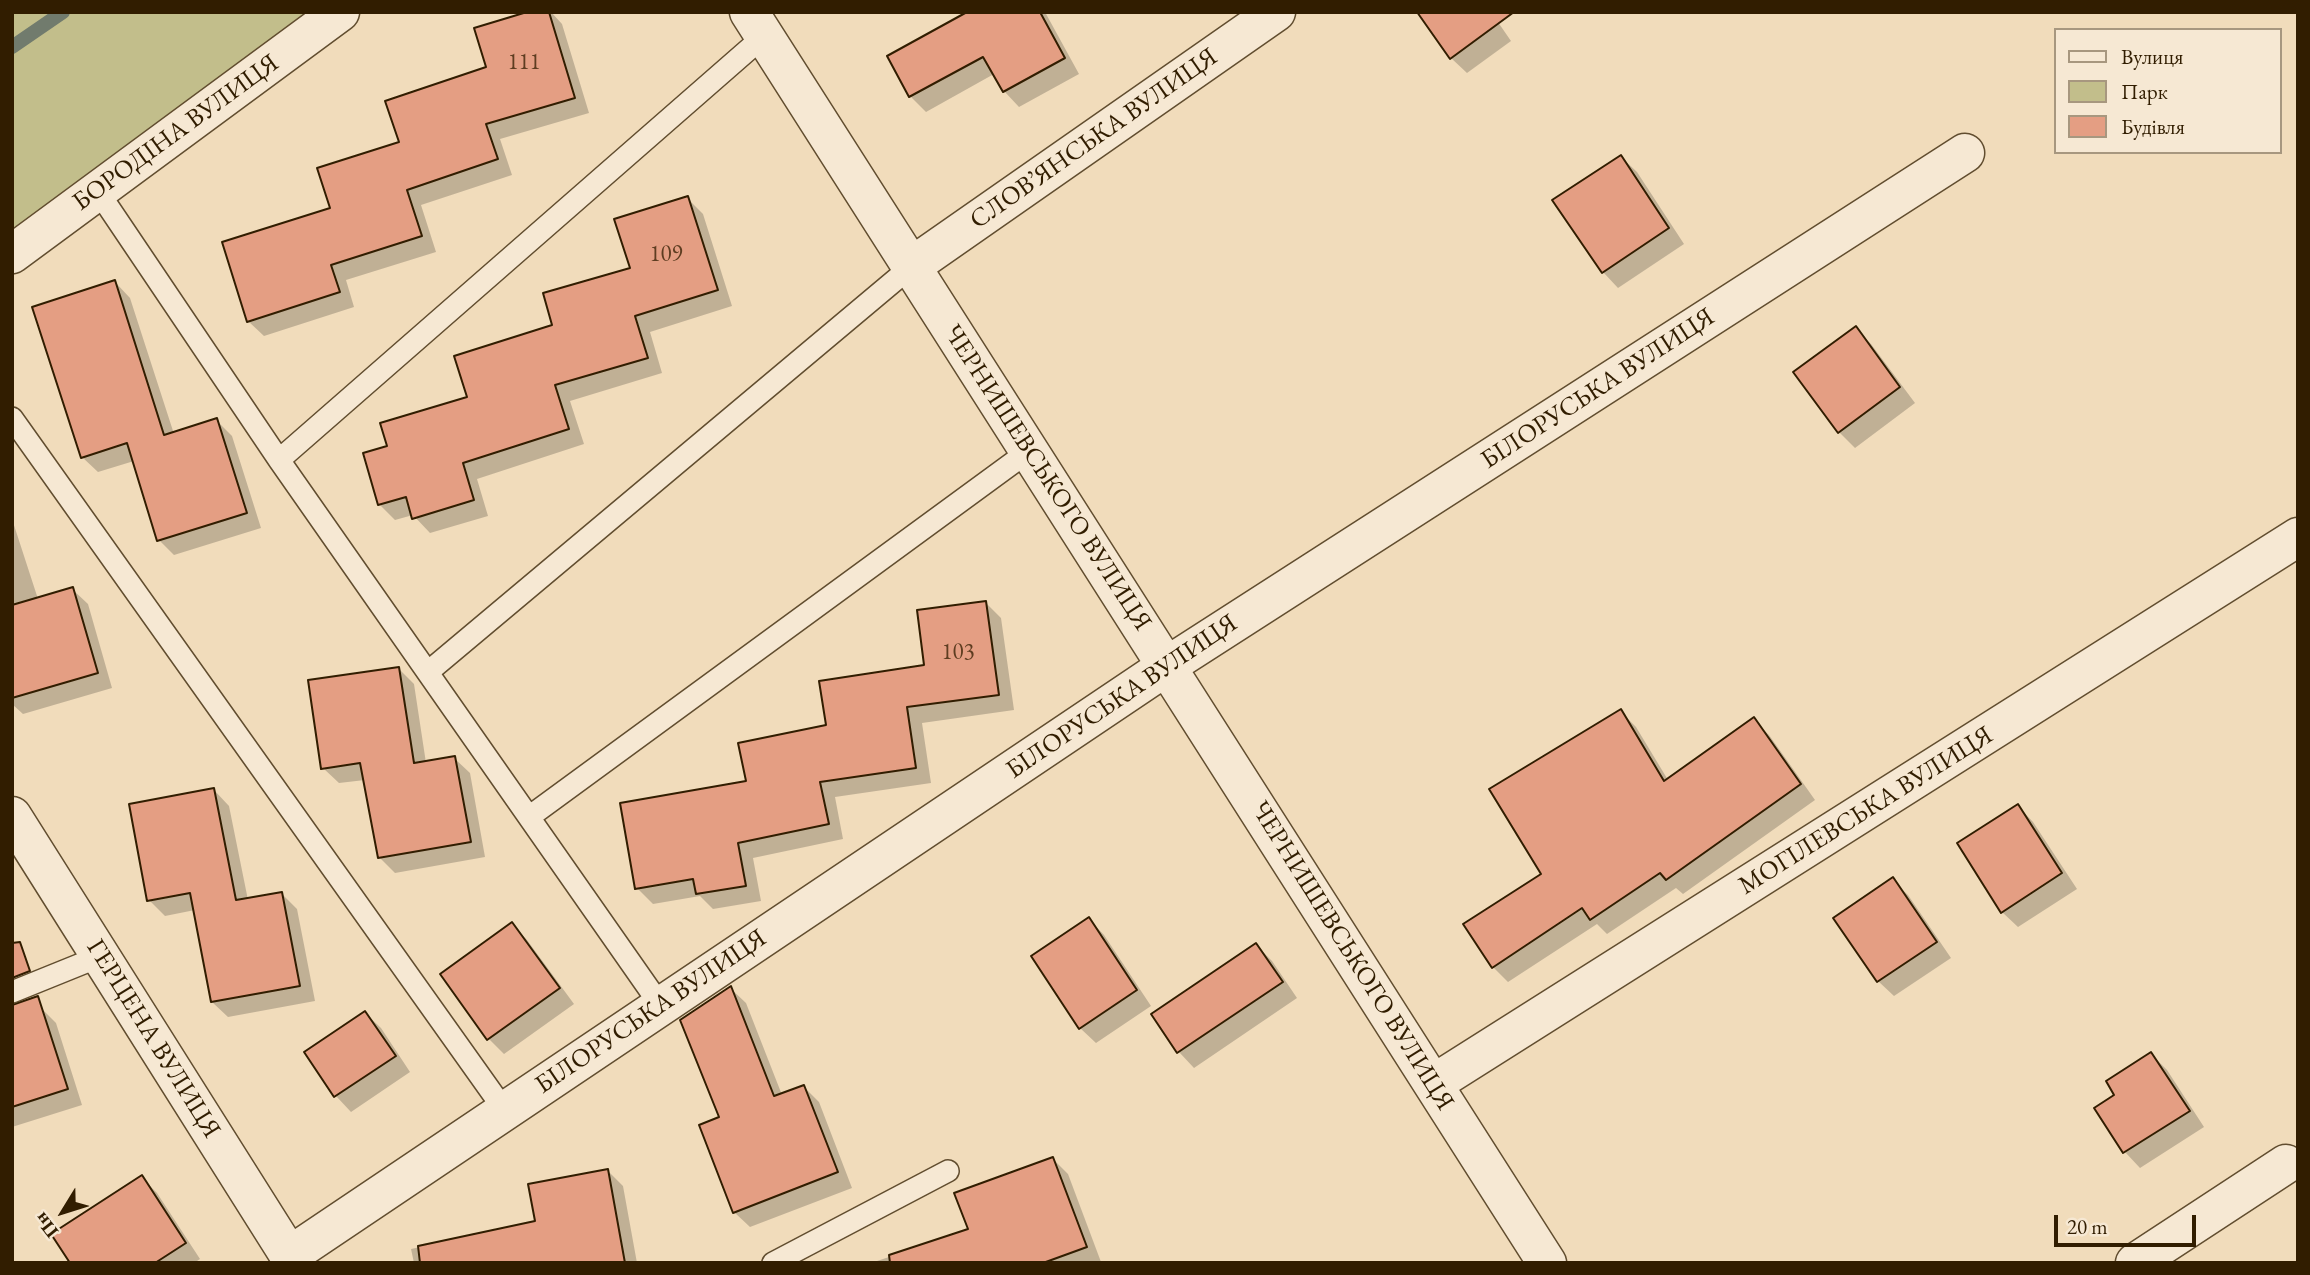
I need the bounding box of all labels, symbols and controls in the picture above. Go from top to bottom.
legend [2054,28,2282,154]
street label: СЛОВ’ЯНСЬКА ВУЛИЦЯ [964,42,1224,236]
text: Вулиця [2121,43,2183,70]
street label: БОРОДІНА ВУЛИЦЯ [67,48,285,218]
house number: 111 [507,49,541,77]
text: Парк [2121,78,2168,105]
text: Будівля [2121,113,2185,140]
house number: 109 [649,241,683,269]
street label: БІЛОРУСЬКА ВУЛИЦЯ [1475,302,1721,476]
street label: ЧЕРНИШЕВСЬКОГО ВУЛИЦЯ [936,319,1158,637]
street label: БІЛОРУСЬКА ВУЛИЦЯ [1000,608,1244,786]
house number: 103 [941,639,975,667]
street label: МОГІЛЕВСЬКА ВУЛИЦЯ [1733,720,1999,902]
street label: ЧЕРНИШЕВСЬКОГО ВУЛИЦЯ [1244,796,1460,1116]
street label: БІЛОРУСЬКА ВУЛИЦЯ [529,923,773,1101]
street label: ГЕРЦЕНА ВУЛИЦЯ [79,934,227,1144]
north arrow [28,1177,98,1247]
scale bar [2058,1202,2200,1246]
text: Пн [28,1207,64,1243]
text: 20 m [2067,1213,2108,1240]

